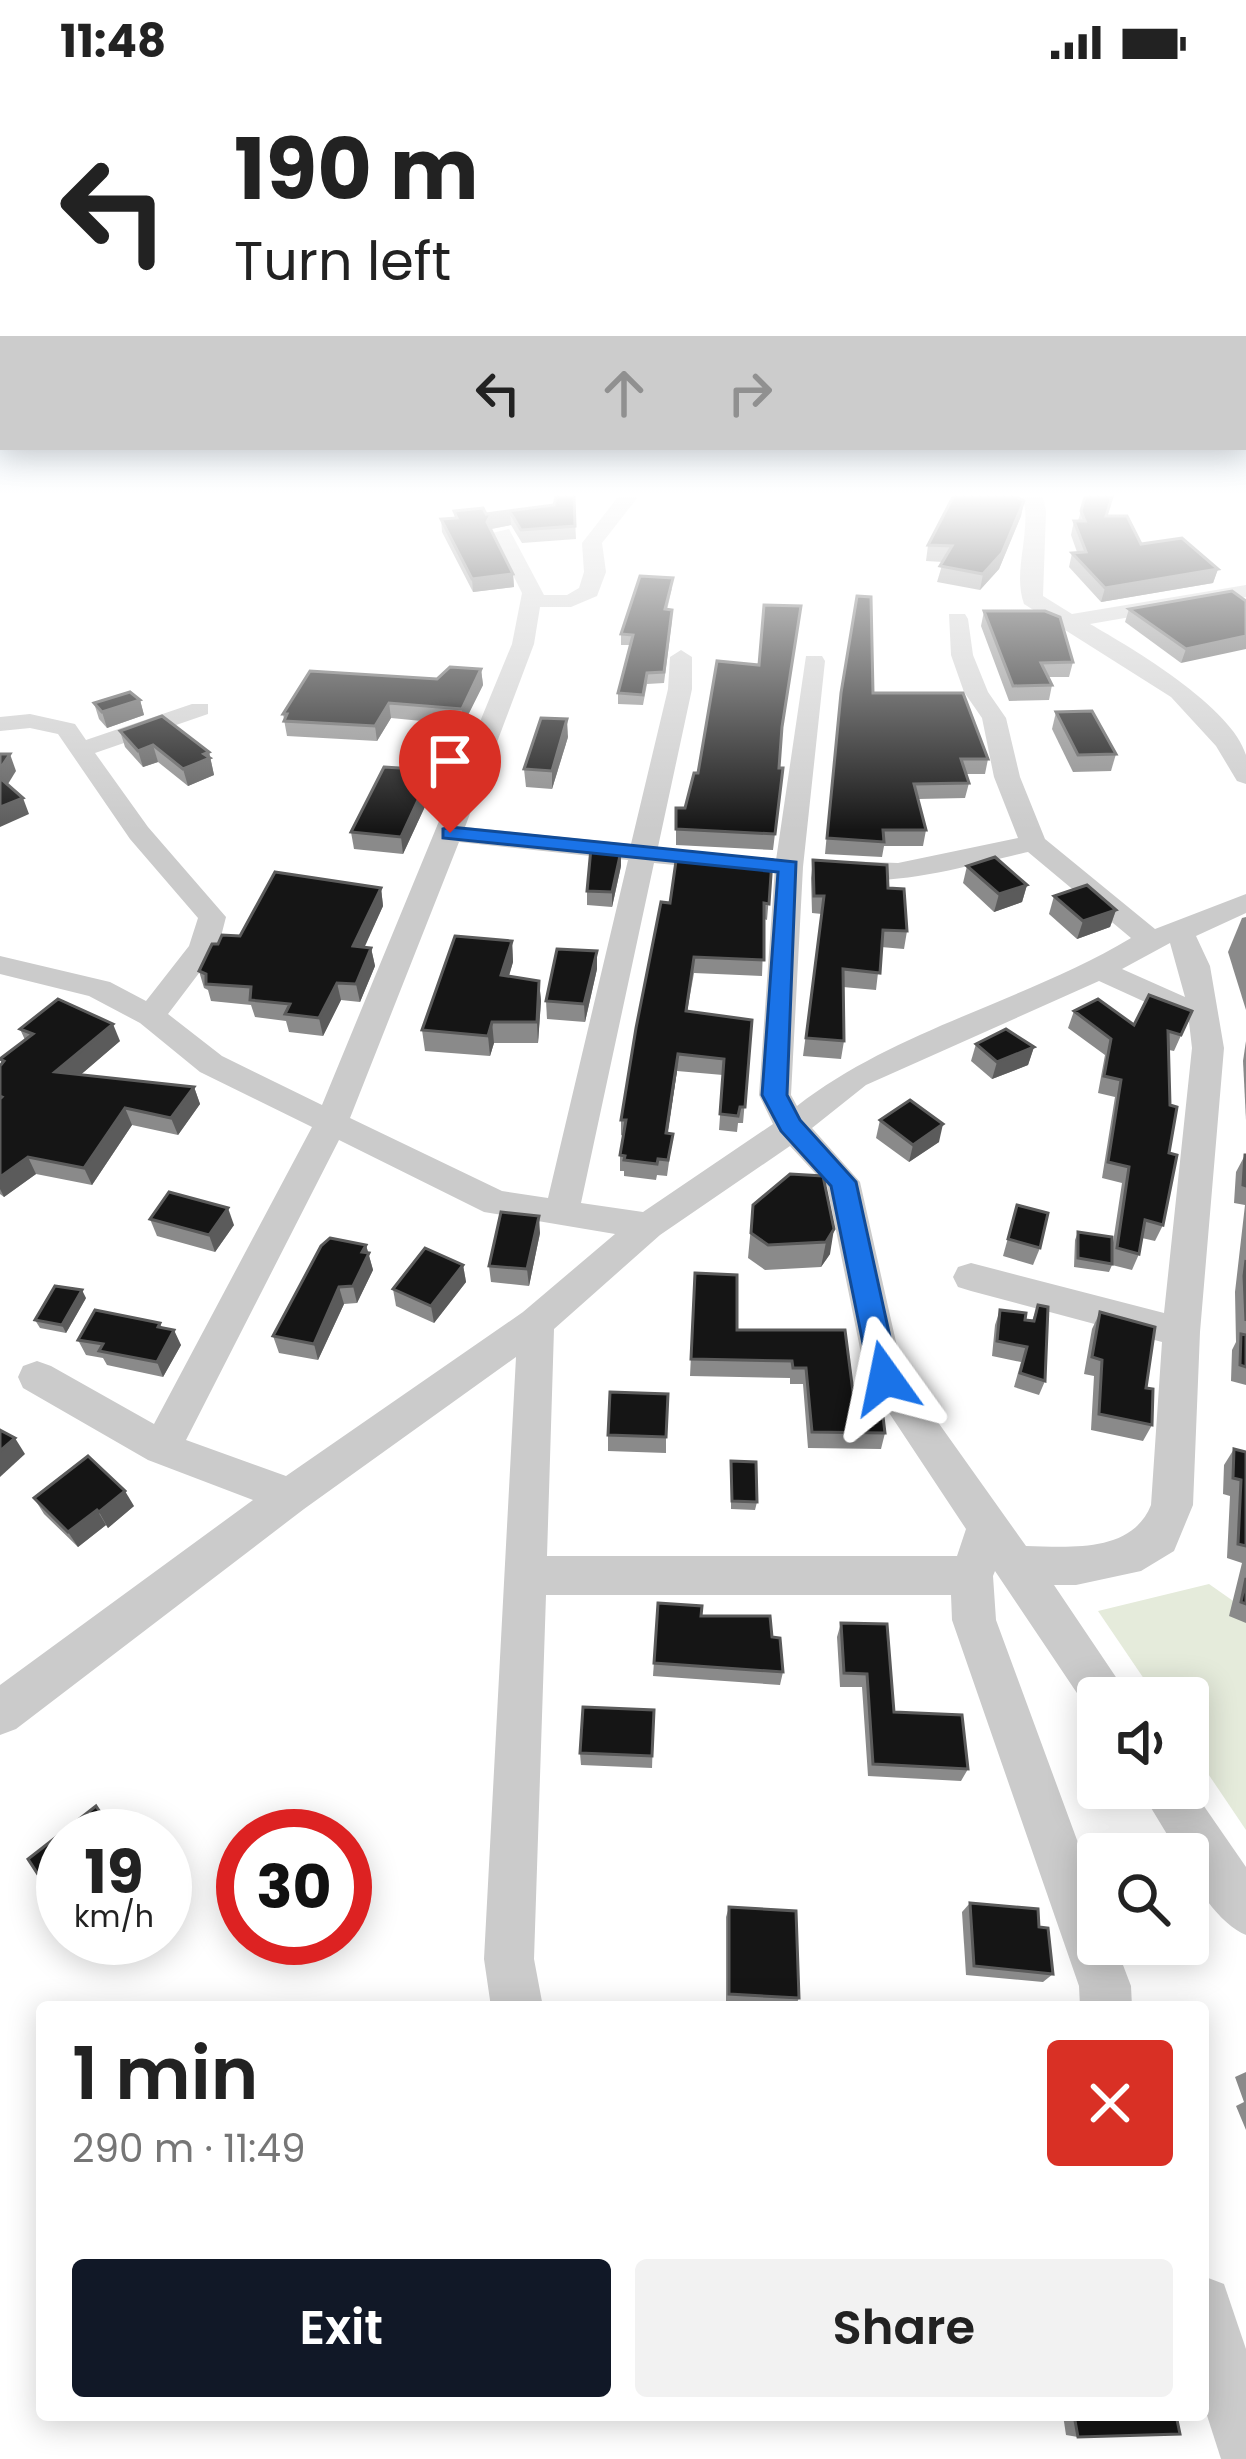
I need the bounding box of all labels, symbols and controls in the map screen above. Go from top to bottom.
text: 11:48 [60,10,166,73]
text: 190 m [234,111,479,228]
icon: left [36,132,192,288]
text: Turn left [234,223,451,299]
icon: left [465,360,531,426]
icon: ahead [591,360,657,426]
icon: right [717,360,783,426]
pin [399,710,501,833]
icon: arrive [417,728,483,794]
position arrow [822,1315,948,1441]
map controls [1077,1677,1209,1965]
button: sound [1077,1677,1209,1809]
speed limit sign: 30 [216,1809,372,1965]
text: 19 [84,1830,144,1914]
button: search [1077,1833,1209,1965]
text: km/h [74,1895,154,1938]
text: 1 min [72,2023,258,2124]
button: close [1047,2040,1173,2166]
text: 290 m · 11:49 [72,2121,306,2176]
button: Exit [72,2259,611,2397]
button: Share [635,2259,1173,2397]

